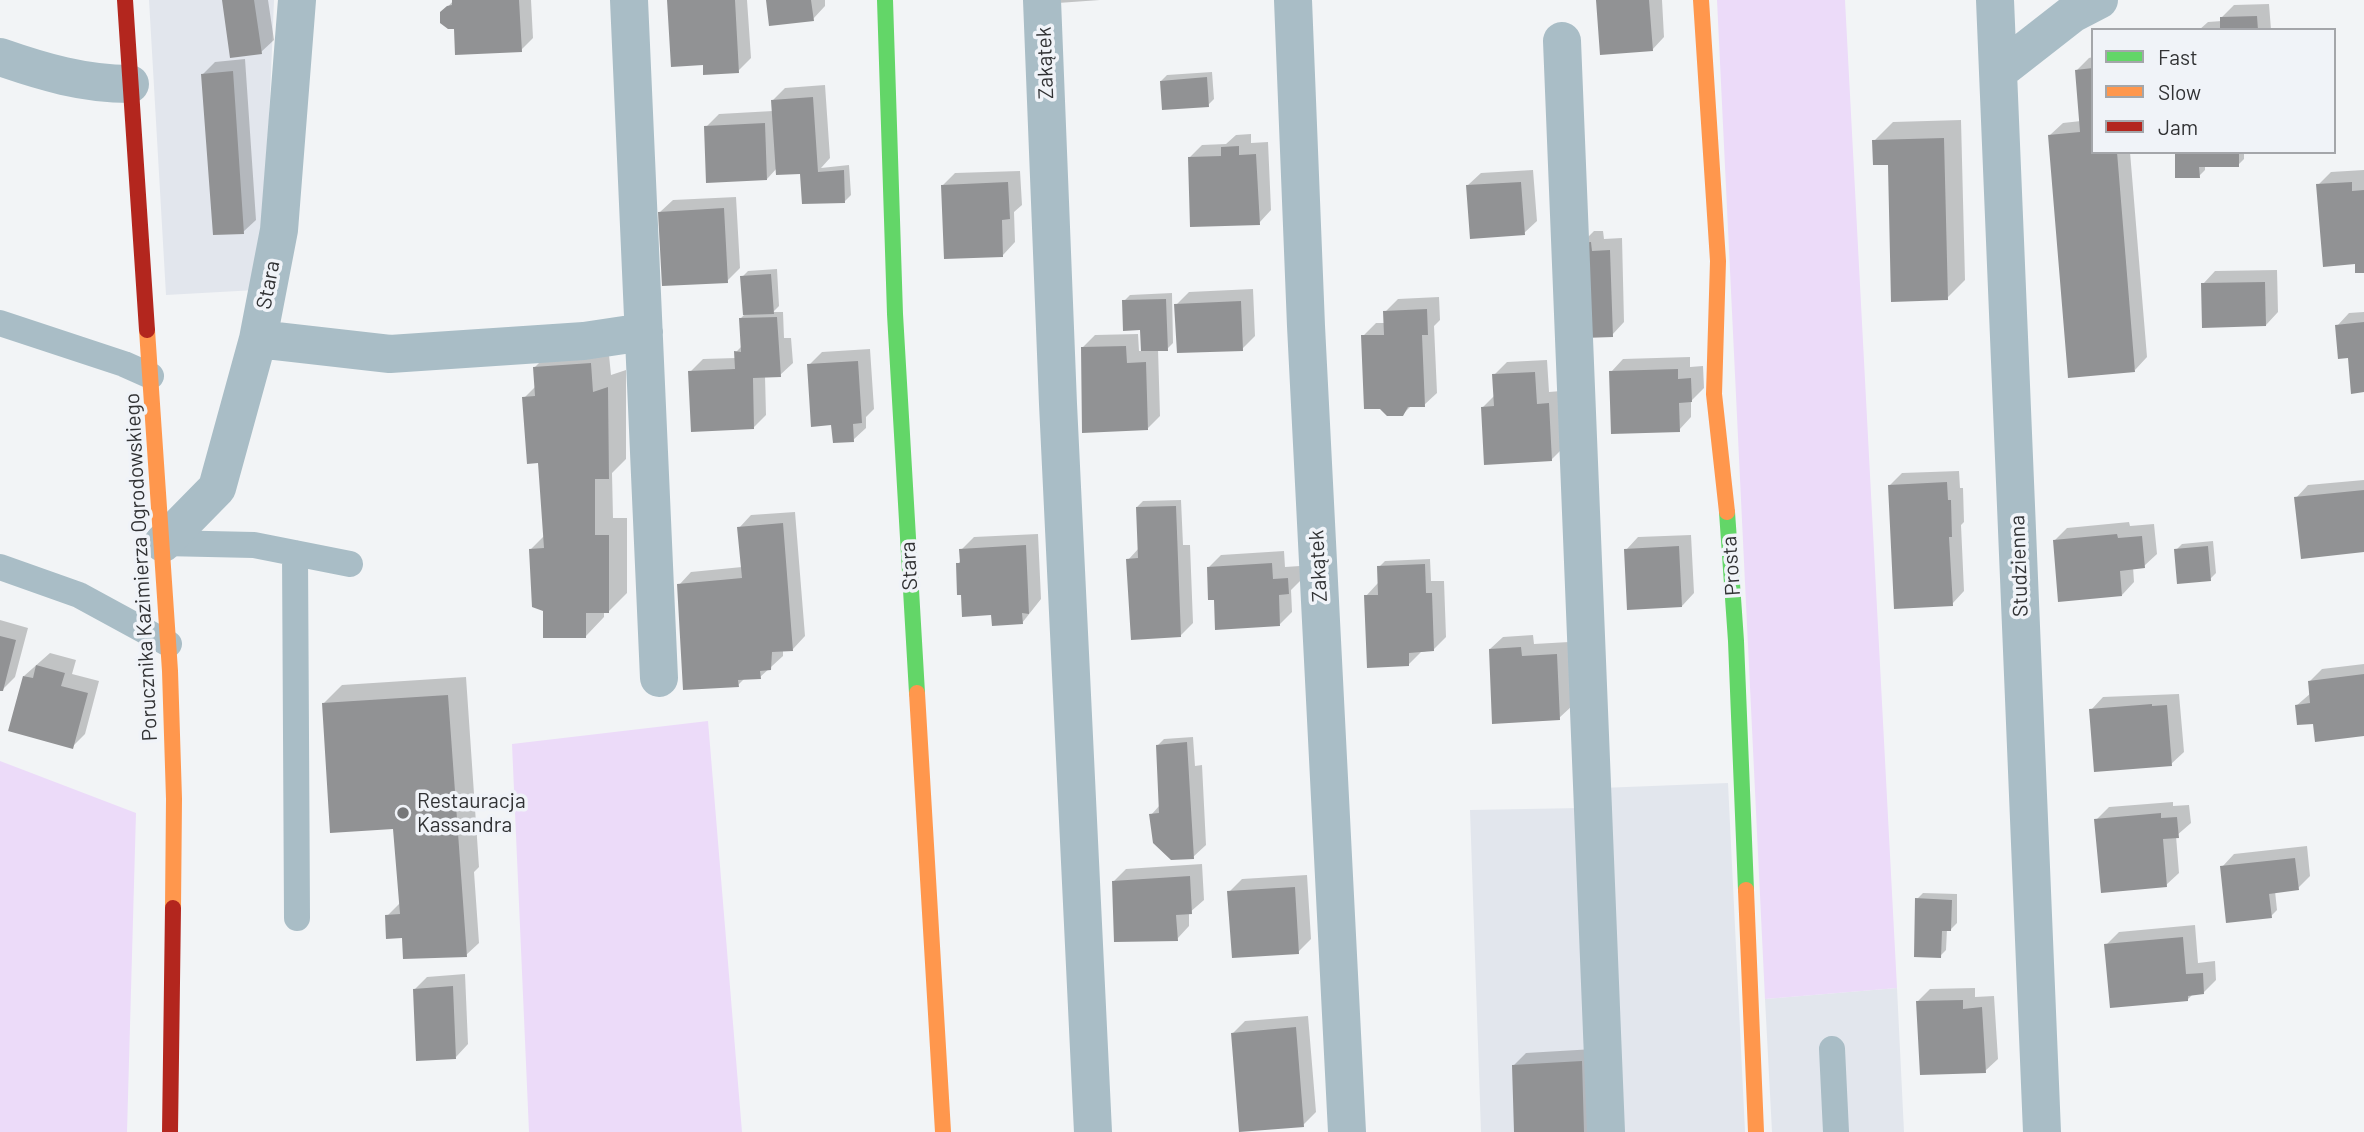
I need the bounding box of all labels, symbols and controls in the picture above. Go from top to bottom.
street label: Zakątek [1031,26,1059,100]
legend [2091,28,2336,154]
text: Fast [2158,44,2198,69]
text: Slow [2158,79,2201,104]
text: Jam [2158,114,2198,139]
street label: Stara [251,259,285,311]
street label: Porucznika Kazimierza Ogrodowskiego [119,392,163,742]
street label: Studzienna [2005,515,2033,617]
street label: Zakątek [1304,529,1332,603]
street label: Prosta [1716,535,1746,597]
street label: Stara [895,541,923,591]
place label: Restauracja Kassandra [417,788,526,838]
marker: Restauracja Kassandra [395,805,411,821]

